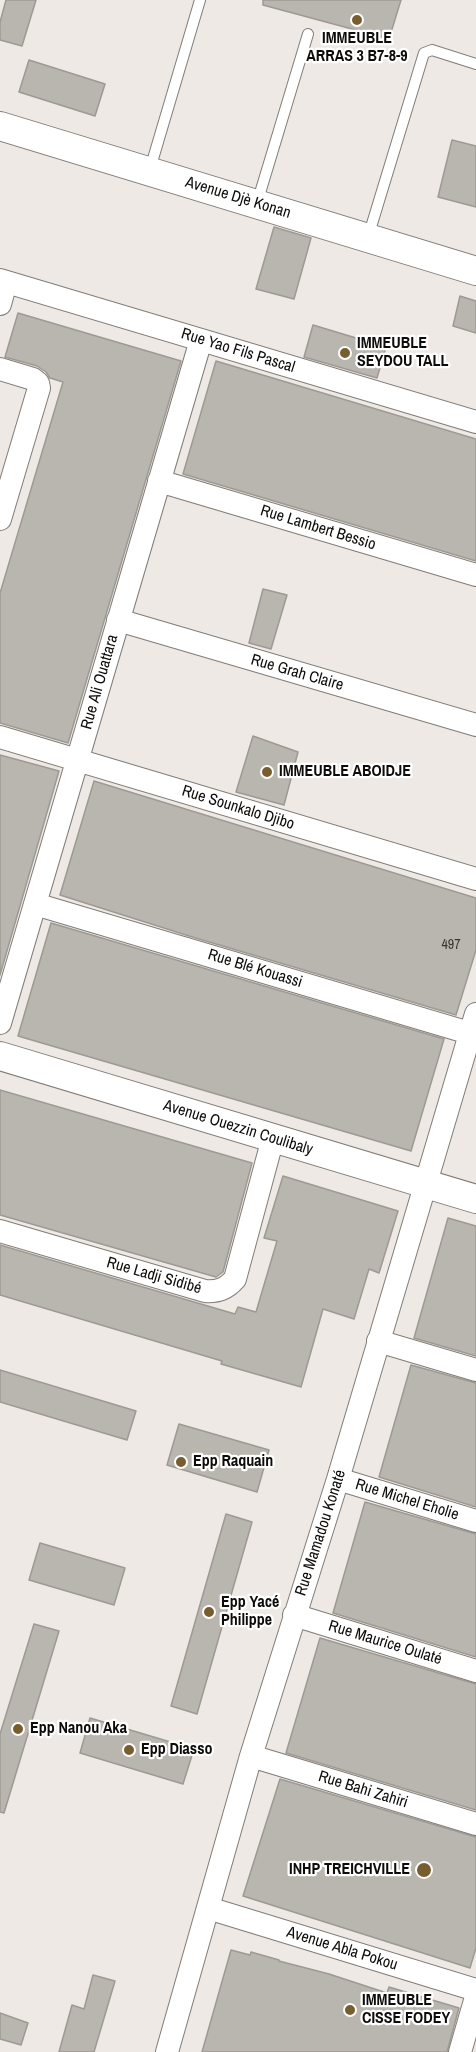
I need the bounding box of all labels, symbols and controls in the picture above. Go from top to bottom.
marker: IMMEUBLE ARRAS 3 B7-8-9 [350,13,364,27]
place label: IMMEUBLE ARRAS 3 B7-8-9 [306,29,408,67]
street label: Avenue Djè Konan [183,173,293,223]
street label: Rue Yao Fils Pascal [179,325,297,377]
place label: IMMEUBLE SEYDOU TALL [357,334,449,372]
marker: IMMEUBLE SEYDOU TALL [338,346,352,360]
street label: Rue Lambert Bessio [258,501,378,555]
street label: Rue Ali Ouattara [77,632,123,732]
street label: Rue Grah Claire [248,651,346,695]
place label: IMMEUBLE ABOIDJE [279,762,411,782]
marker: IMMEUBLE ABOIDJE [260,765,274,779]
street label: Rue Sounkalo Djibo [179,782,297,834]
house number: 497 [441,937,461,953]
street label: Rue Blé Kouassi [205,946,305,992]
street label: Avenue Ouezzin Coulibaly [161,1096,315,1160]
street label: Rue Ladji Sidibé [104,1253,204,1299]
place label: Epp Raquain [193,1452,273,1472]
marker: Epp Raquain [174,1455,188,1469]
street label: Rue Mamadou Konaté [292,1468,350,1598]
street label: Rue Michel Eholie [353,1475,461,1525]
place label: Epp Yacé Philippe [221,1593,279,1631]
marker: Epp Yacé Philippe [202,1605,216,1619]
street label: Rue Maurice Oulaté [326,1617,444,1669]
place label: Epp Nanou Aka [30,1719,127,1739]
marker: Epp Nanou Aka [11,1722,25,1736]
place label: Epp Diasso [141,1740,212,1760]
marker: Epp Diasso [122,1743,136,1757]
street label: Rue Bahi Zahiri [316,1767,410,1813]
place label: INHP TREICHVILLE [289,1860,410,1880]
marker: INHP TREICHVILLE [415,1861,433,1879]
street label: Avenue Abla Pokou [284,1923,400,1975]
place label: IMMEUBLE CISSE FODEY [362,1991,450,2029]
marker: IMMEUBLE CISSE FODEY [343,2003,357,2017]

